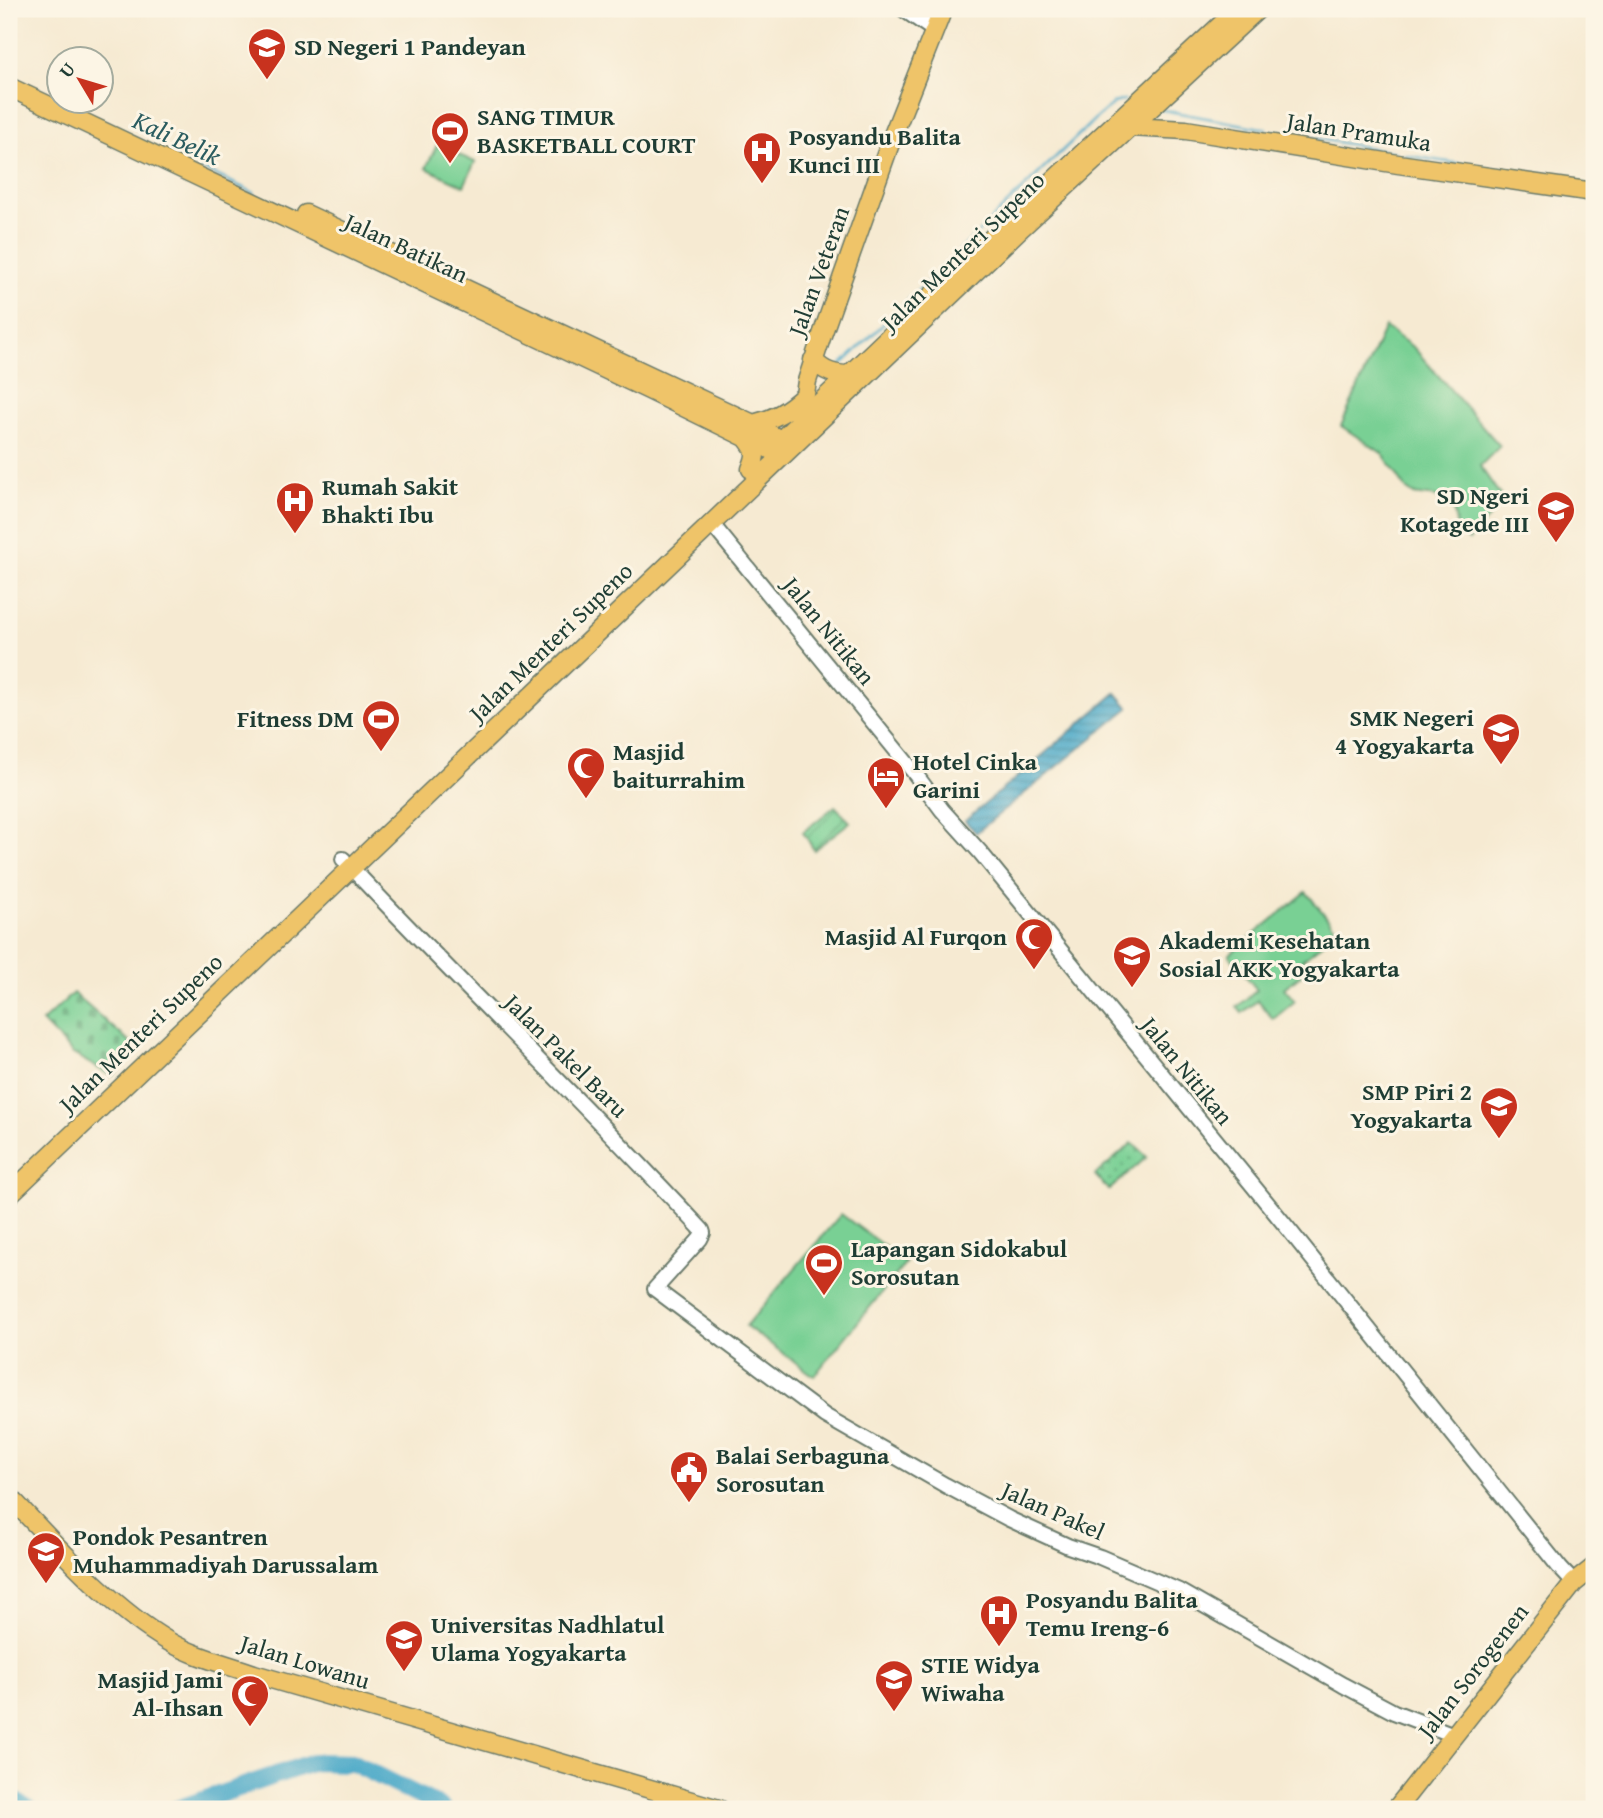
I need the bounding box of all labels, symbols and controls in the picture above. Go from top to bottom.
school or university icon: SD Negeri 1 Pandeyan [246,26,288,81]
place label: SD Negeri 1 Pandeyan [294,29,526,64]
north arrow [46,46,116,116]
text: U [52,56,82,83]
place label: SANG TIMUR BASKETBALL COURT [477,99,696,162]
water label: Kali Belik [126,100,228,175]
street label: Jalan Pramuka [1281,102,1434,160]
sports icon: SANG TIMUR BASKETBALL COURT [429,110,471,165]
place label: Posyandu Balita Kunci III [789,119,961,182]
hospital icon: Posyandu Balita Kunci III [741,130,783,185]
street label: Jalan Menteri Supeno [870,163,1053,340]
street label: Jalan Veteran [778,201,858,343]
street label: Jalan Batikan [336,202,474,292]
place label: Rumah Sakit Bhakti Ibu [322,469,458,532]
place label: SD Ngeri Kotagede III [1400,478,1529,541]
hospital icon: Rumah Sakit Bhakti Ibu [274,480,316,535]
school or university icon: SD Ngeri Kotagede III [1535,489,1577,544]
street label: Jalan Menteri Supeno [458,554,641,731]
street label: Jalan Nitikan [773,567,884,693]
sports icon: Fitness DM [360,698,402,753]
place label: SMK Negeri 4 Yogyakarta [1335,700,1475,763]
place label: Fitness DM [237,701,354,736]
school or university icon: SMK Negeri 4 Yogyakarta [1480,711,1522,766]
place label: Masjid baiturrahim [613,734,745,797]
place label: Hotel Cinka Garini [913,744,1038,807]
mosque icon: Masjid baiturrahim [565,745,607,800]
hotel icon: Hotel Cinka Garini [865,755,907,810]
mosque icon: Masjid Al Furqon [1013,916,1055,971]
place label: Masjid Al Furqon [825,919,1007,954]
place label: Akademi Kesehatan Sosial AKK Yogyakarta [1159,923,1400,986]
school or university icon: Akademi Kesehatan Sosial AKK Yogyakarta [1111,934,1153,989]
street label: Jalan Menteri Supeno [48,945,231,1122]
street label: Jalan Pakel Baru [494,984,636,1126]
street label: Jalan Nitikan [1131,1007,1242,1133]
place label: SMP Piri 2 Yogyakarta [1351,1074,1473,1137]
school or university icon: SMP Piri 2 Yogyakarta [1478,1085,1520,1140]
place label: Lapangan Sidokabul Sorosutan [851,1231,1068,1294]
sports icon: Lapangan Sidokabul Sorosutan [803,1242,845,1297]
place label: Balai Serbaguna Sorosutan [716,1438,890,1501]
public building icon: Balai Serbaguna Sorosutan [668,1449,710,1504]
street label: Jalan Pakel [993,1471,1111,1549]
place label: Pondok Pesantren Muhammadiyah Darussalam [73,1519,379,1582]
school or university icon: Pondok Pesantren Muhammadiyah Darussalam [25,1530,67,1585]
place label: Posyandu Balita Temu Ireng-6 [1026,1582,1198,1645]
hospital icon: Posyandu Balita Temu Ireng-6 [978,1593,1020,1648]
street label: Jalan Sorogenen [1407,1595,1537,1748]
place label: Universitas Nadhlatul Ulama Yogyakarta [431,1607,665,1670]
school or university icon: Universitas Nadhlatul Ulama Yogyakarta [383,1618,425,1673]
street label: Jalan Lowanu [233,1624,374,1698]
place label: STIE Widya Wiwaha [921,1647,1041,1710]
school or university icon: STIE Widya Wiwaha [873,1658,915,1713]
place label: Masjid Jami Al-Ihsan [98,1662,223,1725]
mosque icon: Masjid Jami Al-Ihsan [229,1673,271,1728]

